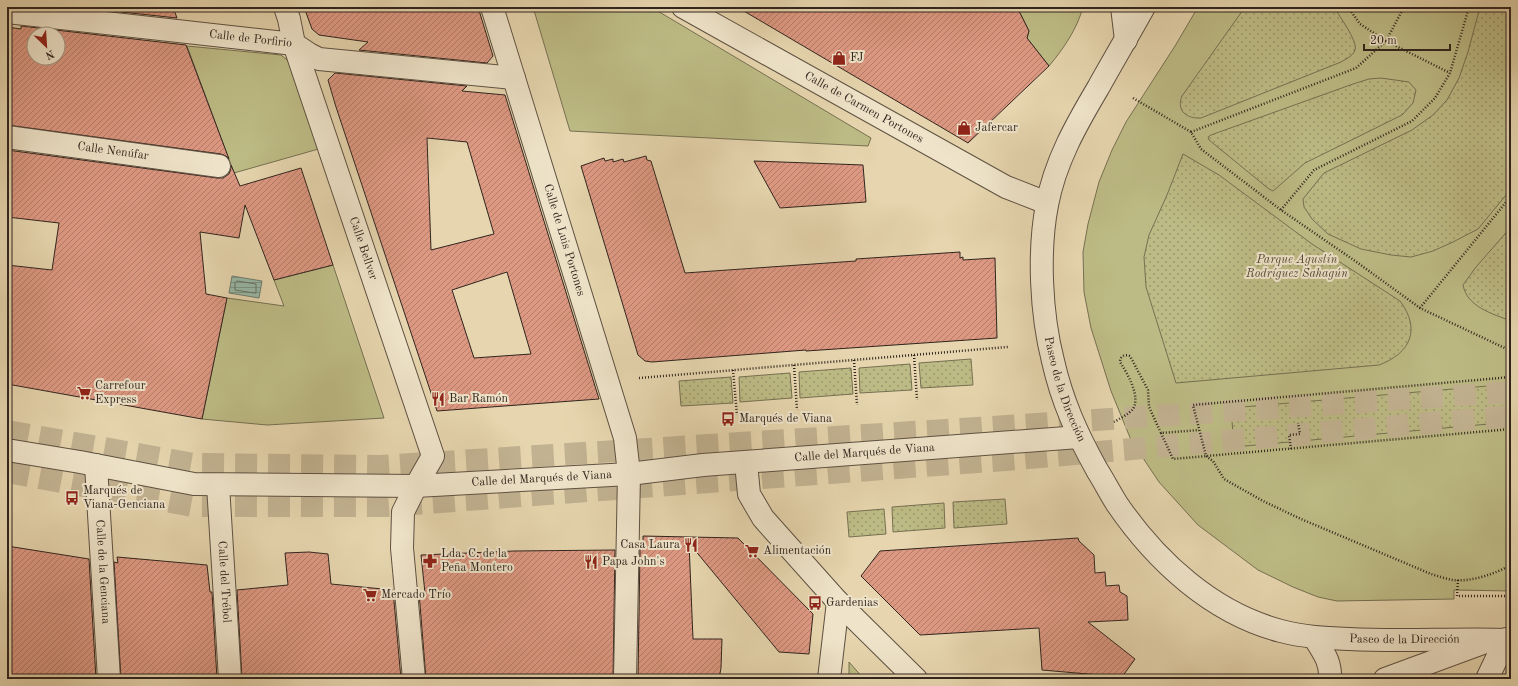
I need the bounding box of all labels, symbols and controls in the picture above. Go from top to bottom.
north arrow [26,26,66,66]
scale bar [1364,26,1450,52]
street label: Calle de Porfirio [208,29,293,50]
text: 20 m [1370,35,1397,47]
text: N [43,47,56,61]
shop icon: FJ [831,50,847,66]
place label: FJ [850,52,864,64]
street label: Calle de Carmen Portones [802,70,925,146]
shop icon: Jafercar [956,120,972,136]
place label: Jafercar [975,122,1018,134]
street label: Calle Nenúfar [77,141,150,162]
street label: Calle de Luis Portones [541,183,587,298]
street label: Calle Bellver [347,215,379,282]
park label: Parque Agustín Rodríguez Sahagún [1245,254,1348,280]
street label: Paseo de la Dirección [1042,336,1088,444]
place label: Carrefour Express [95,380,146,406]
supermarket icon: Carrefour Express [76,385,92,401]
restaurant icon: Bar Ramón [430,391,446,407]
place label: Bar Ramón [449,393,508,405]
bus stop icon: Marqués de Viana [720,411,736,427]
place label: Marqués de Viana [739,413,832,425]
street label: Calle del Marqués de Viana [794,442,935,464]
street label: Calle del Marqués de Viana [471,469,612,489]
place label: Marqués de Viana-Genciana [83,485,165,511]
bus stop icon: Marqués de Viana-Genciana [64,490,80,506]
street label: Calle de la Genciana [93,519,112,624]
restaurant icon: Casa Laura [683,537,699,553]
place label: Casa Laura [620,539,680,551]
street label: Calle del Trébol [215,540,233,623]
supermarket icon: Alimentación [744,543,760,559]
place label: Alimentación [763,545,832,557]
place label: Lda. C. de la Peña Montero [441,548,513,574]
pharmacy icon: Lda. C. de la Peña Montero [422,553,438,569]
restaurant icon: Papa John's [583,554,599,570]
place label: Papa John's [602,556,665,568]
supermarket icon: Mercado Trío [362,587,378,603]
place label: Mercado Trío [381,589,451,601]
bus stop icon: Gardenias [807,595,823,611]
place label: Gardenias [826,597,878,609]
street label: Paseo de la Dirección [1349,633,1460,646]

